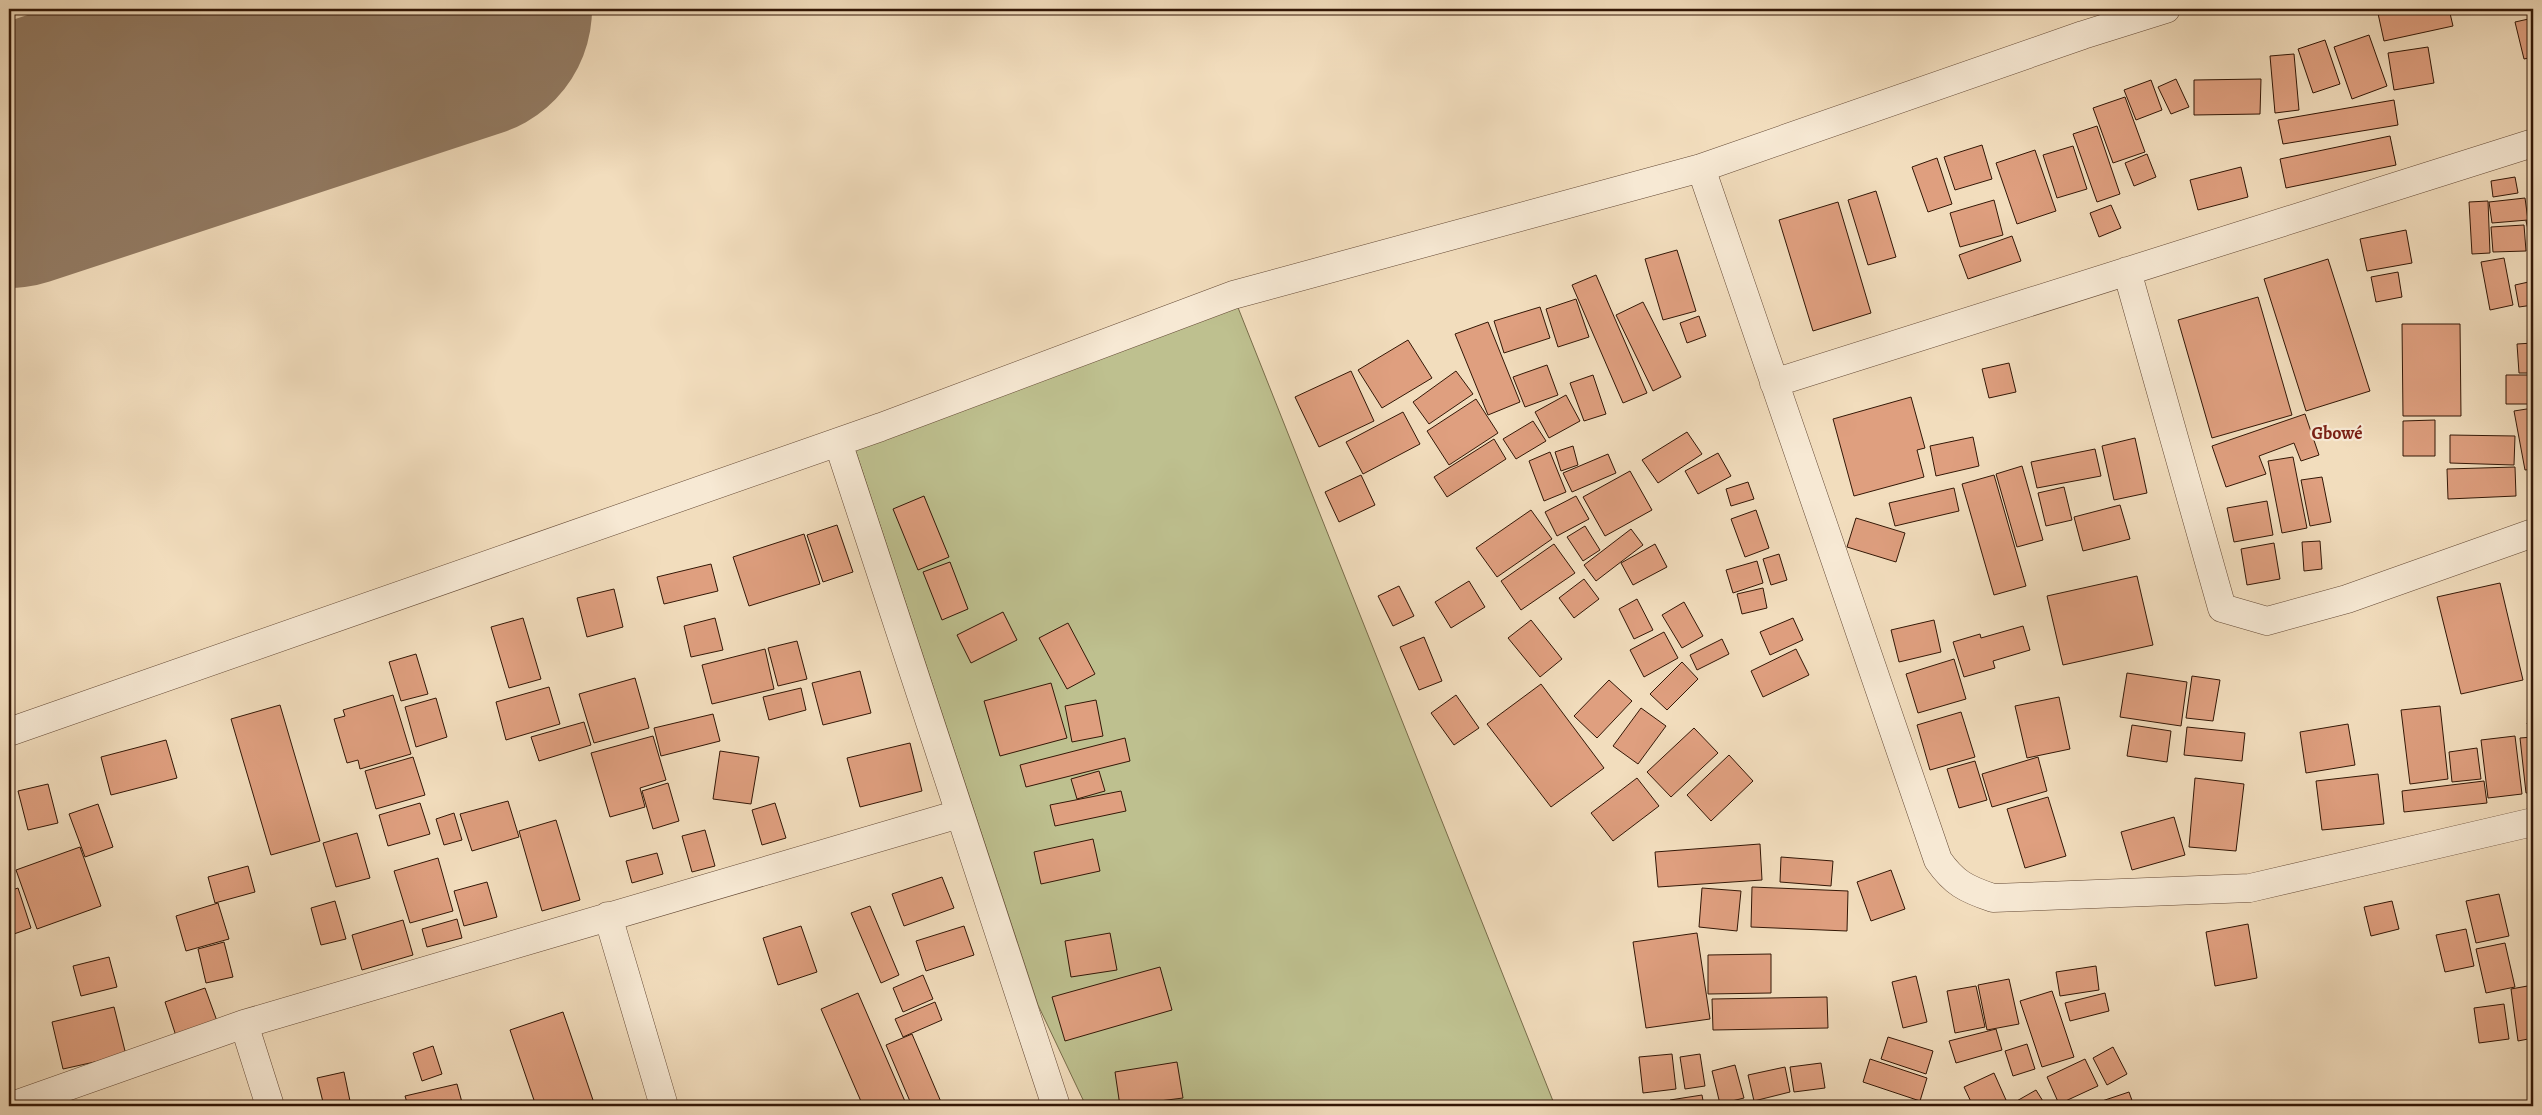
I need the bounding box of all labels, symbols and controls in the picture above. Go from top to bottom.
district label: Gbowé [2311,421,2363,445]

